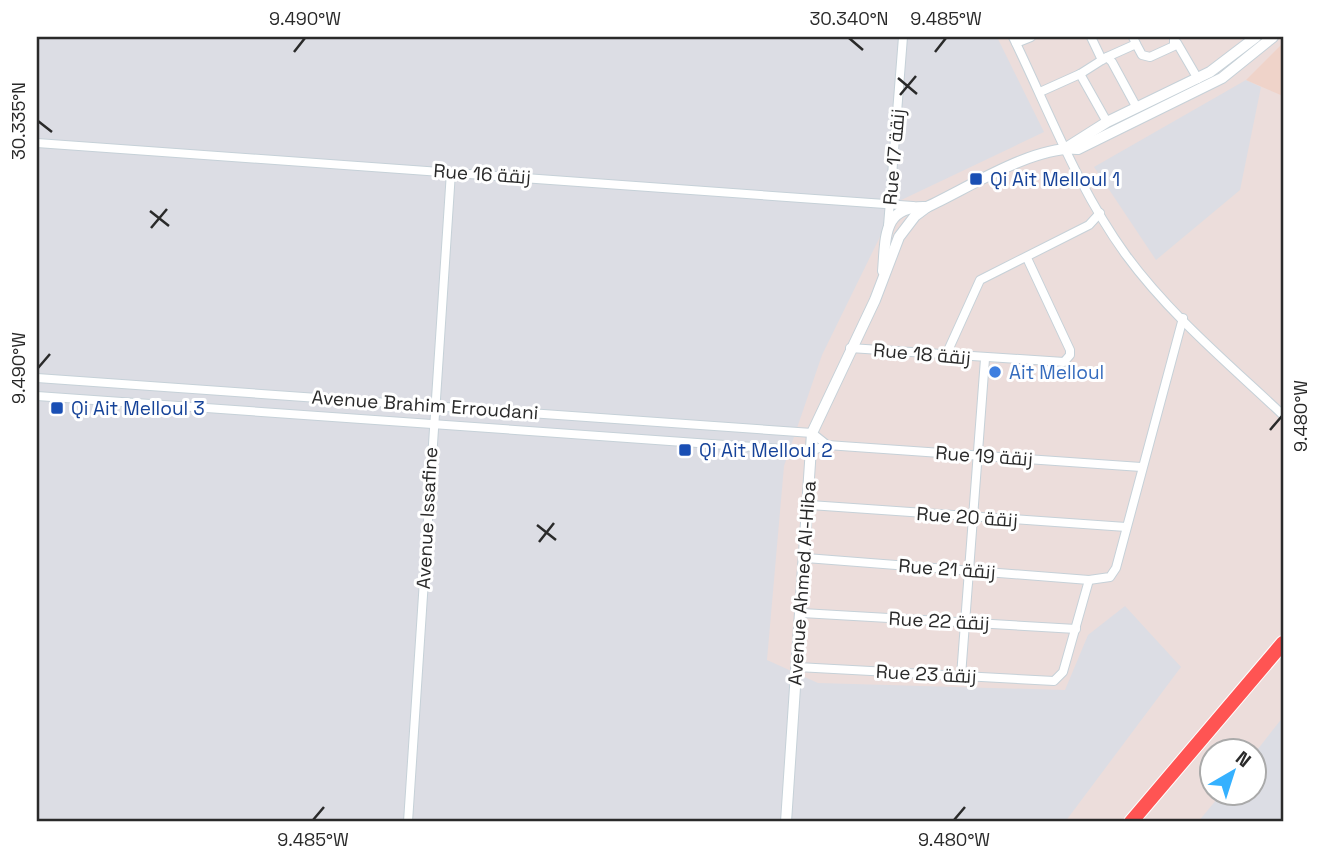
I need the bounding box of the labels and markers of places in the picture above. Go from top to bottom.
place label: Qi Ait Melloul 1 [990,167,1120,192]
marker: Qi Ait Melloul 1 [968,171,984,187]
place label: Ait Melloul [1009,360,1104,385]
marker: Ait Melloul [987,364,1003,380]
place label: Qi Ait Melloul 3 [71,396,205,421]
marker: Qi Ait Melloul 3 [49,400,65,416]
place label: Qi Ait Melloul 2 [699,438,833,463]
marker: Qi Ait Melloul 2 [677,442,693,458]

